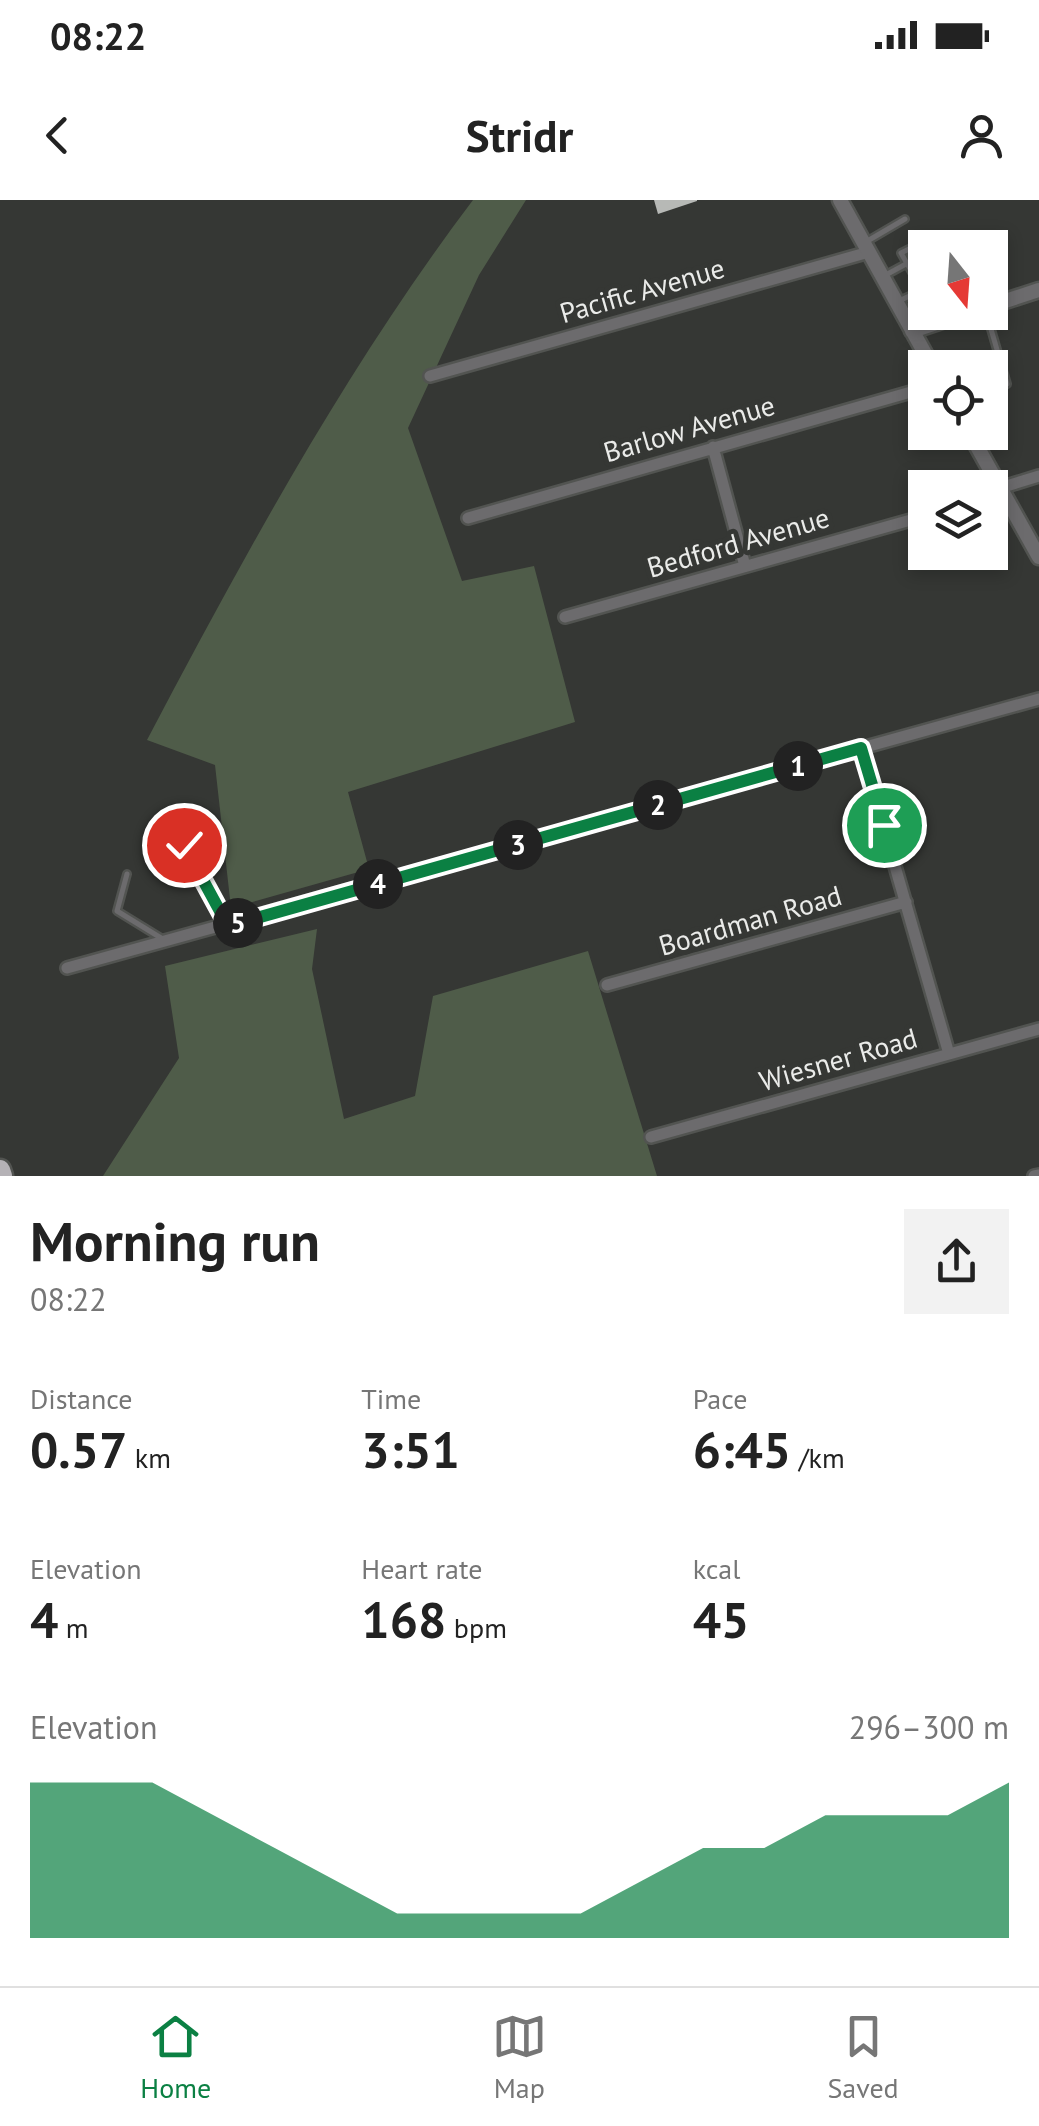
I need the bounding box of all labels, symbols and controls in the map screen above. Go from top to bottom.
text: 08:22 [50,11,146,60]
text: Stridr [466,106,573,164]
icon: back [30,108,85,163]
icon: person [954,108,1009,163]
north arrow [908,230,1008,330]
map controls [908,230,1008,570]
street label: Pacific Avenue [555,249,729,331]
button: locate [908,350,1008,450]
street label: Barlow Avenue [599,386,779,470]
button: layers [908,470,1008,570]
street label: Bedford Avenue [643,498,833,586]
pin: 1 [773,741,823,791]
text: 1 [790,747,806,784]
pin: 2 [633,780,683,830]
pin [842,783,927,868]
text: 2 [650,786,666,823]
icon: arrive [857,798,912,853]
pin [142,803,227,888]
icon: check [157,818,212,873]
pin: 3 [493,820,543,870]
text: 3 [510,826,526,863]
pin: 4 [353,859,403,909]
text: 4 [370,865,386,902]
street label: Boardman Road [654,876,846,964]
pin: 5 [213,898,263,948]
text: 5 [230,904,246,941]
street label: Wiesner Road [755,1019,921,1099]
text: Morning run [30,1205,320,1276]
button: share [904,1209,1009,1314]
text: 08:22 [30,1278,107,1320]
text: Distance [30,1380,133,1417]
text: Time [361,1380,421,1417]
text: Pace [693,1380,747,1417]
text: 0.57 [30,1417,127,1482]
text: 3:51 [361,1417,460,1482]
text: 6:45 [693,1417,791,1482]
text: km [127,1439,171,1476]
text: /km [791,1439,845,1476]
text: Elevation [30,1550,142,1587]
text: Heart rate [361,1550,482,1587]
text: kcal [693,1550,740,1587]
text: 4 [30,1587,58,1652]
text: 168 [361,1587,446,1652]
text: 45 [693,1587,749,1652]
text: m [58,1609,89,1646]
text: bpm [446,1609,507,1646]
text: Elevation [30,1706,157,1748]
text: 296–300 m [849,1706,1009,1748]
tab: Home [140,2009,211,2106]
tab: Map [492,2009,547,2106]
tab: Saved [827,2009,899,2106]

